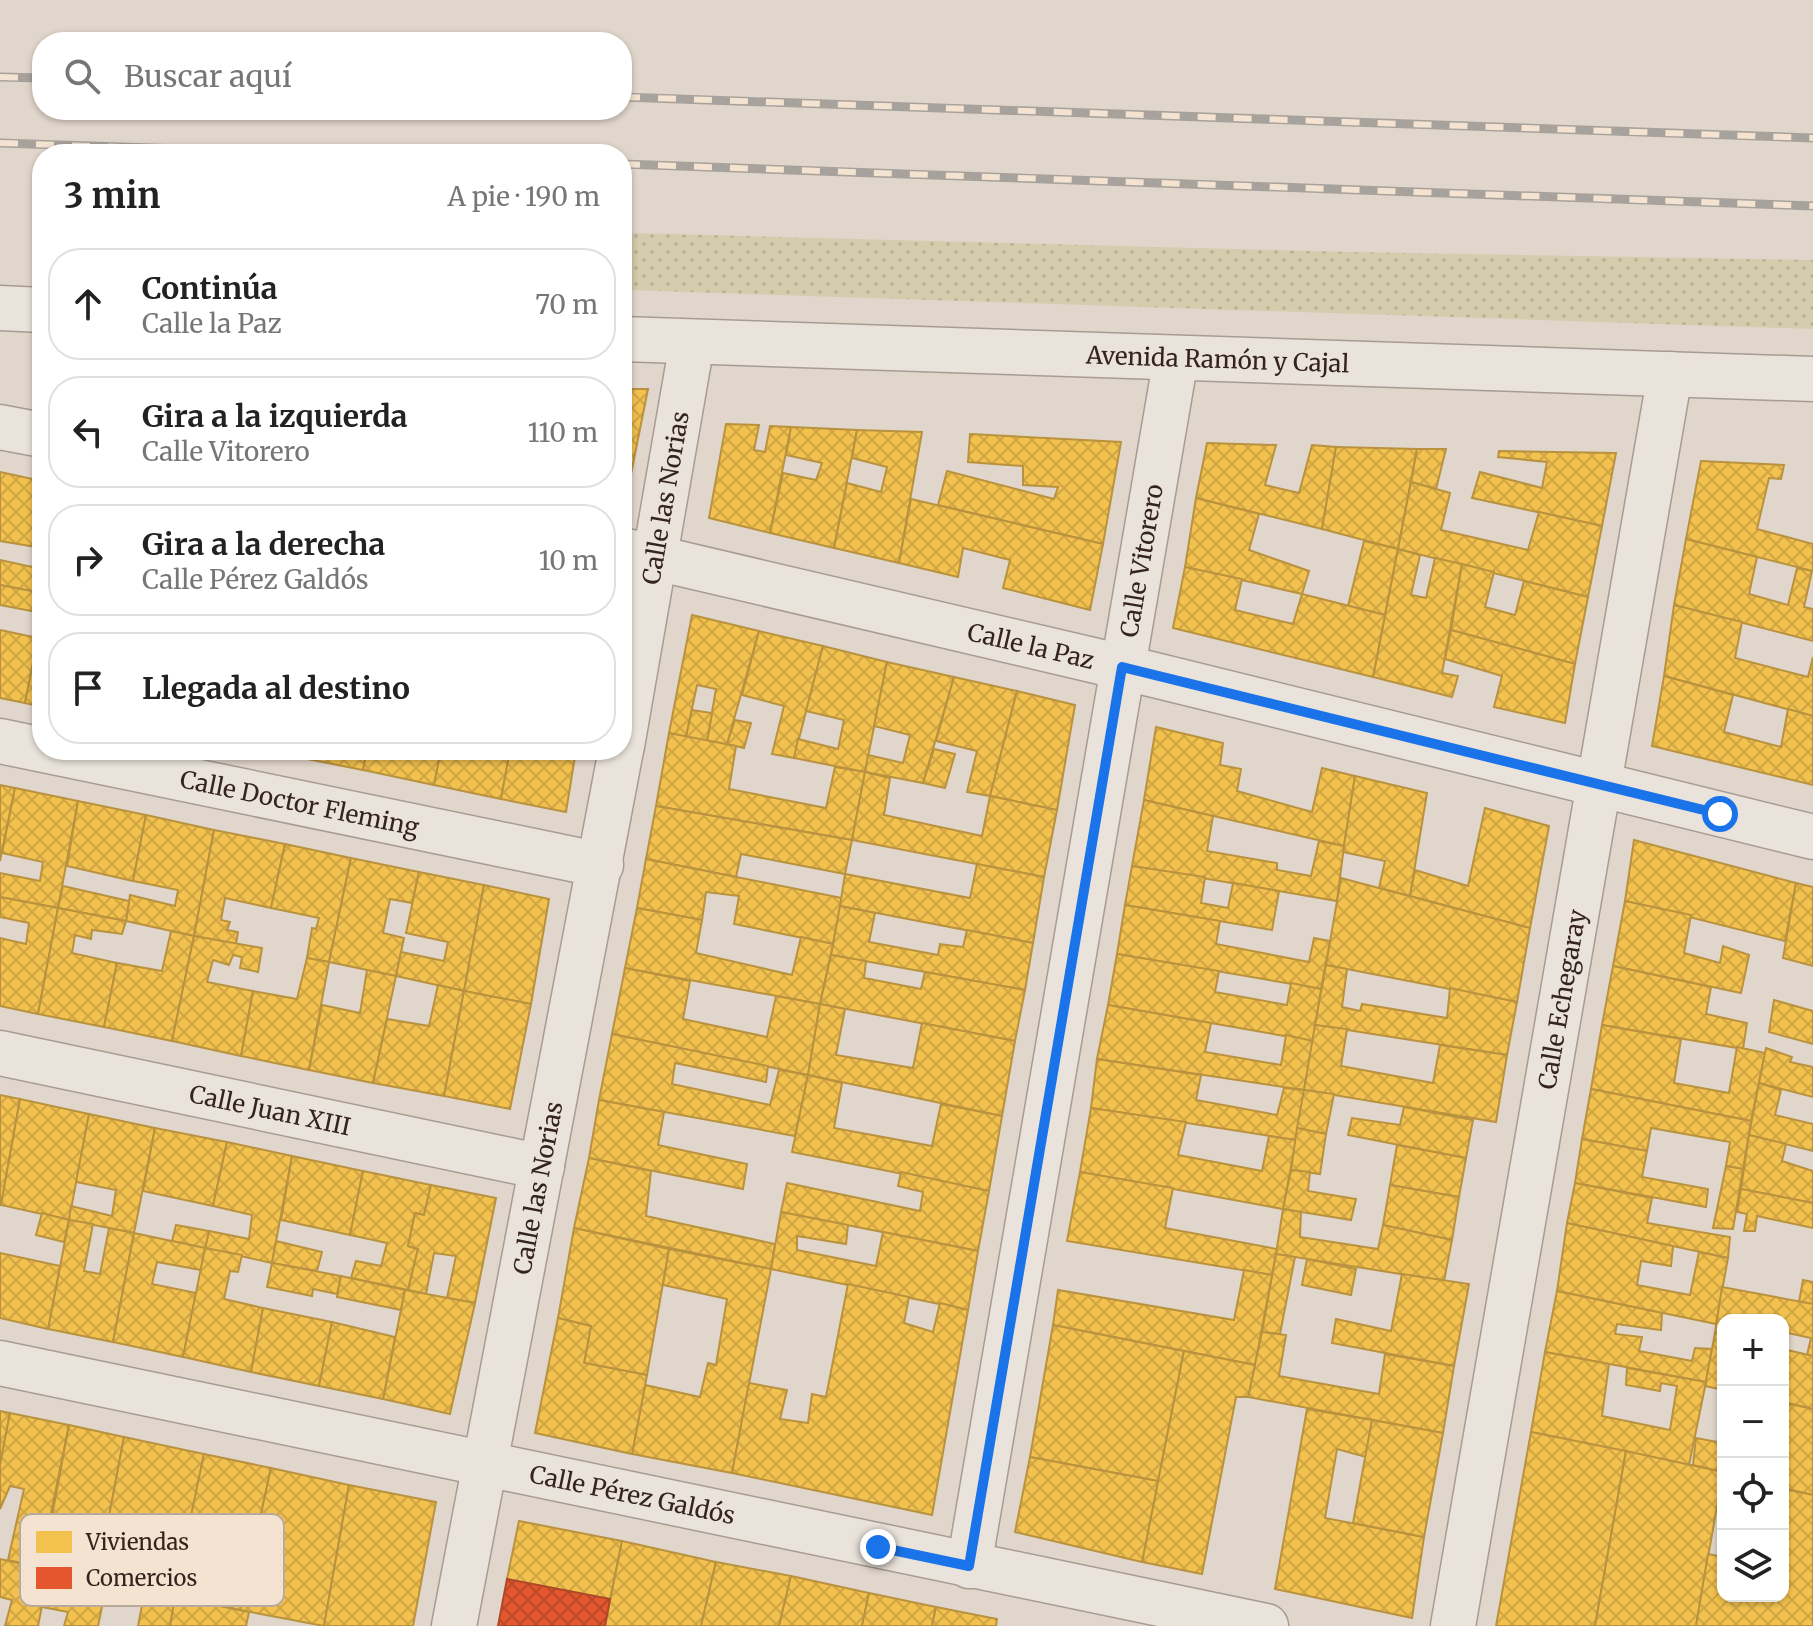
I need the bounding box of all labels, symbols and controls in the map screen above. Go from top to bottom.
search box [32,32,632,120]
icon: search [60,54,104,98]
text: Buscar aquí [124,57,292,95]
text: 3 min [64,175,160,217]
text: A pie · 190 m [447,180,600,213]
text: Continúa [142,269,278,307]
icon: ahead [66,282,110,326]
text: 70 m [535,288,598,321]
text: Calle la Paz [142,307,282,340]
street label: Avenida Ramón y Cajal [1085,339,1350,379]
text: Gira a la izquierda [142,397,408,435]
street label: Calle las Norias [635,409,695,587]
icon: left [66,410,110,454]
text: 110 m [528,416,598,449]
text: Calle Vitorero [142,435,310,468]
street label: Calle Vitorero [1113,482,1170,640]
text: Gira a la derecha [142,525,385,563]
icon: right [66,538,110,582]
text: 10 m [539,544,598,577]
text: Calle Pérez Galdós [142,563,369,596]
street label: Calle la Paz [965,616,1097,675]
icon: arrive [66,666,110,710]
text: Llegada al destino [142,669,410,707]
street label: Calle Doctor Fleming [178,763,422,843]
route start [1702,796,1738,832]
street label: Calle Echegaray [1531,907,1592,1092]
street label: Calle Juan XIII [187,1078,353,1142]
street label: Calle las Norias [506,1099,569,1277]
map controls [1717,1314,1789,1602]
button: + [1717,1314,1789,1386]
button: − [1717,1386,1789,1458]
street label: Calle Pérez Galdós [527,1458,738,1531]
button: locate [1717,1458,1789,1530]
legend [20,1514,284,1606]
text: Viviendas [85,1528,189,1556]
route end [860,1529,896,1565]
button: layers [1717,1530,1789,1602]
text: Comercios [86,1564,197,1592]

